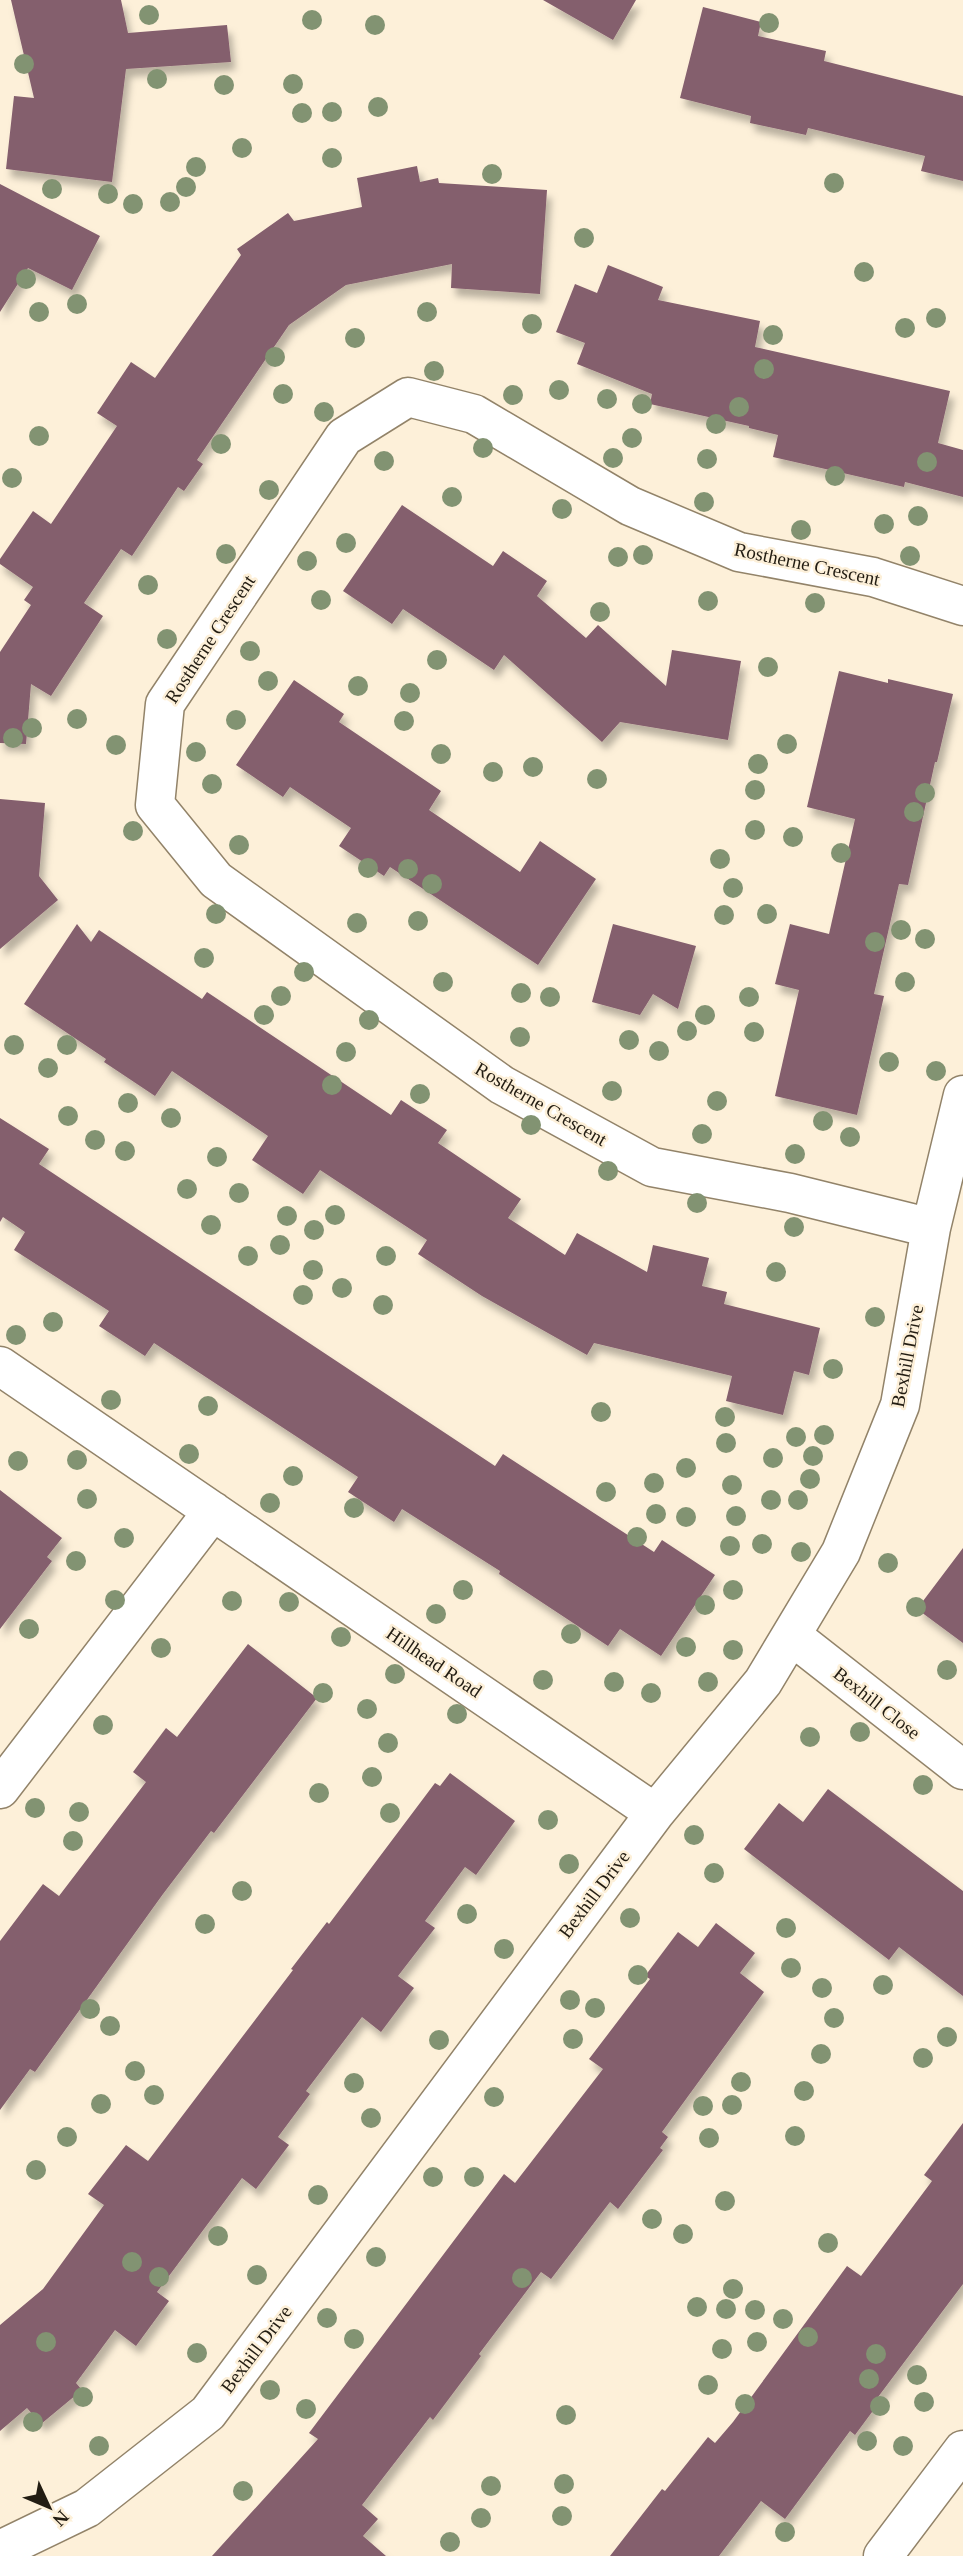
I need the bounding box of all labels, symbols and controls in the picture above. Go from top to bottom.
street label: Rostherne Crescent [732,538,882,590]
street label: Rostherne Crescent [161,571,260,707]
street label: Rostherne Crescent [472,1058,611,1151]
street label: Bexhill Drive [887,1303,927,1409]
street label: Hillhead Road [382,1622,486,1702]
street label: Bexhill Close [830,1663,924,1743]
street label: Bexhill Drive [554,1846,634,1942]
street label: Bexhill Drive [216,2301,296,2397]
north arrow [14,2472,84,2542]
text: N [48,2506,73,2531]

